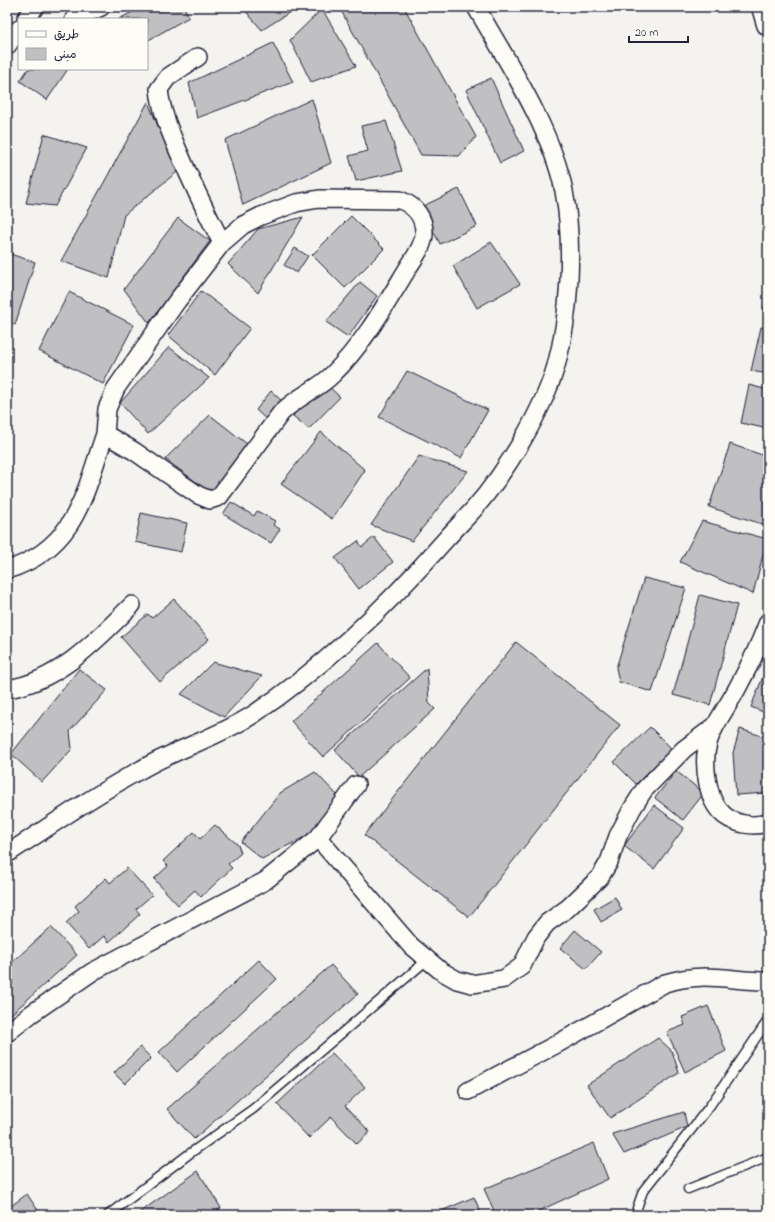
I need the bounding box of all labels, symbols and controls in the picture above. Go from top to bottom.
legend [18,18,148,70]
scale bar [629,18,688,44]
text: 20 m [635,24,658,42]
text: طريق [54,26,79,44]
text: مبنى [54,46,77,64]

